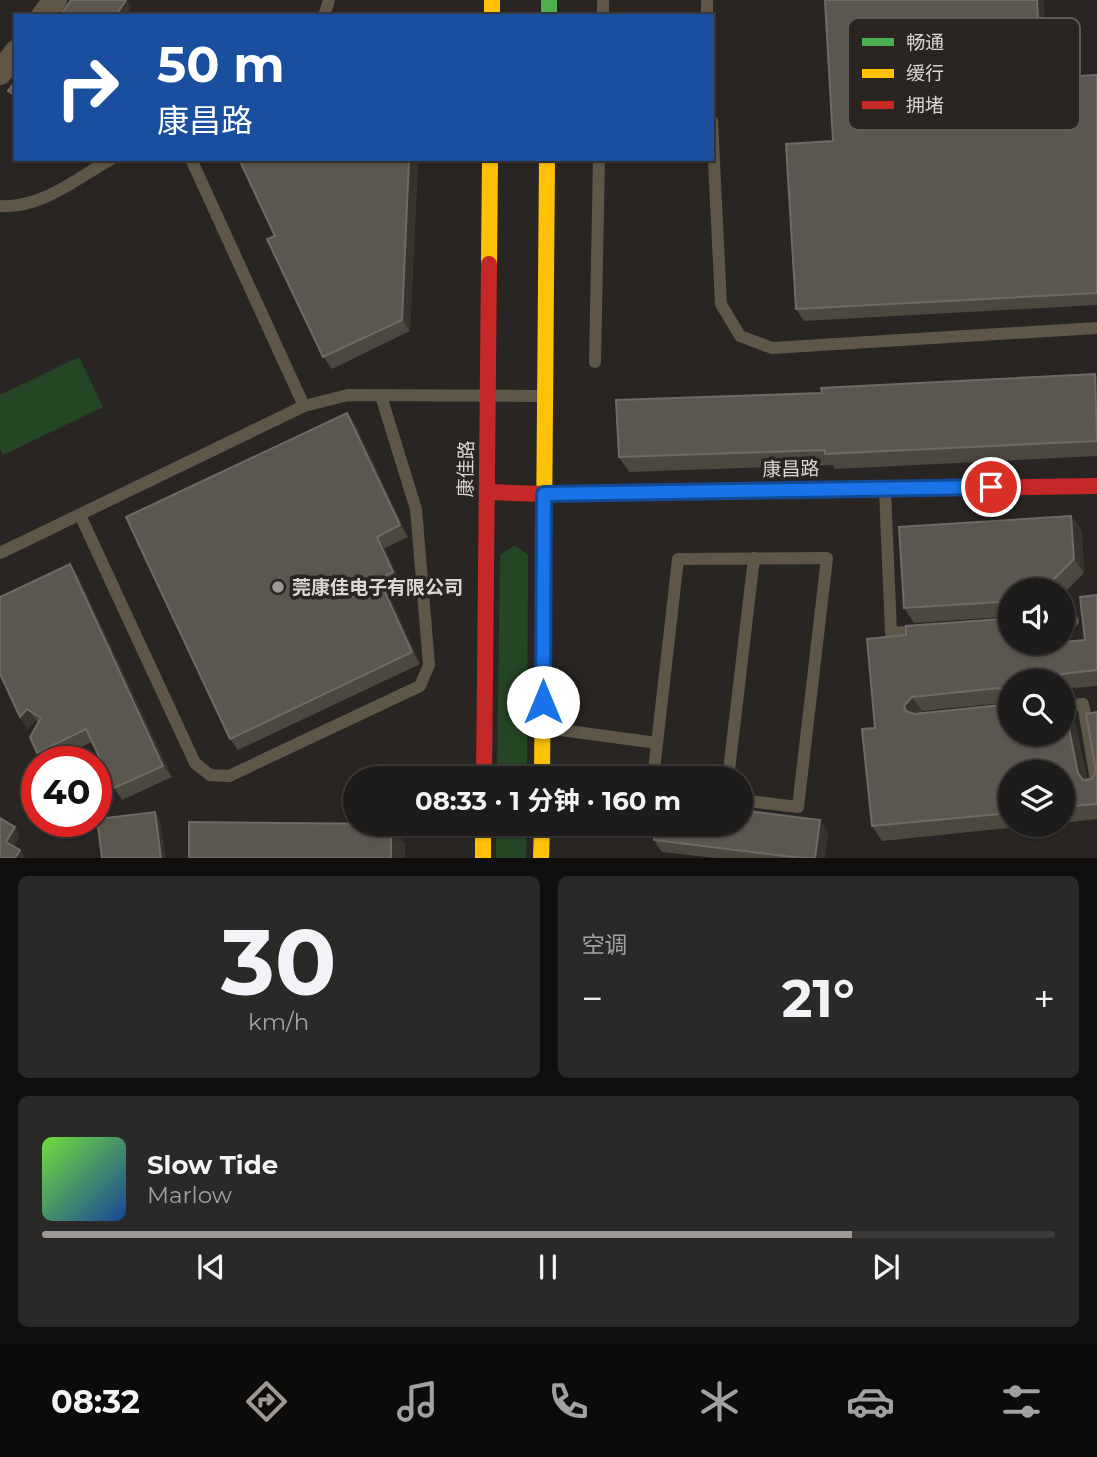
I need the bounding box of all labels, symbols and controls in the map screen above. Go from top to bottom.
legend [848,18,1080,130]
text: 畅通 [906,31,944,54]
text: 50 m [157,35,285,94]
icon: right [42,42,133,133]
text: 缓行 [906,62,944,85]
text: 拥堵 [906,94,944,117]
text: 康昌路 [157,101,253,140]
street label: 康佳路 [454,440,478,498]
street label: 康昌路 [762,457,820,481]
pin [961,457,1021,517]
icon: arrive [972,468,1010,506]
place label: 莞康佳电子有限公司 [292,576,463,599]
map controls [998,578,1075,837]
button: sound [998,578,1075,655]
marker: 莞康佳电子有限公司 [270,579,286,595]
position arrow [506,665,580,739]
button: search [998,669,1075,746]
speed limit sign: 40 [21,746,112,837]
button: layers [998,760,1075,837]
text: 08:33 · 1 分钟 · 160 m [415,785,681,817]
text: 30 [221,907,337,1018]
text: 空调 [582,931,628,959]
text: 21° [782,967,855,1030]
text: − [582,975,603,1022]
text: + [1033,975,1055,1022]
text: km/h [248,1008,309,1036]
text: Slow Tide [147,1149,278,1181]
text: Marlow [147,1181,232,1209]
icon: previous [192,1248,230,1286]
icon: pause [529,1248,567,1286]
icon: next [867,1248,905,1286]
icon: directions [242,1377,291,1426]
icon: music [393,1377,442,1426]
icon: phone [544,1377,593,1426]
icon: climate [695,1377,744,1426]
icon: car [846,1377,895,1426]
icon: filters [997,1377,1046,1426]
text: 08:32 [51,1382,140,1421]

